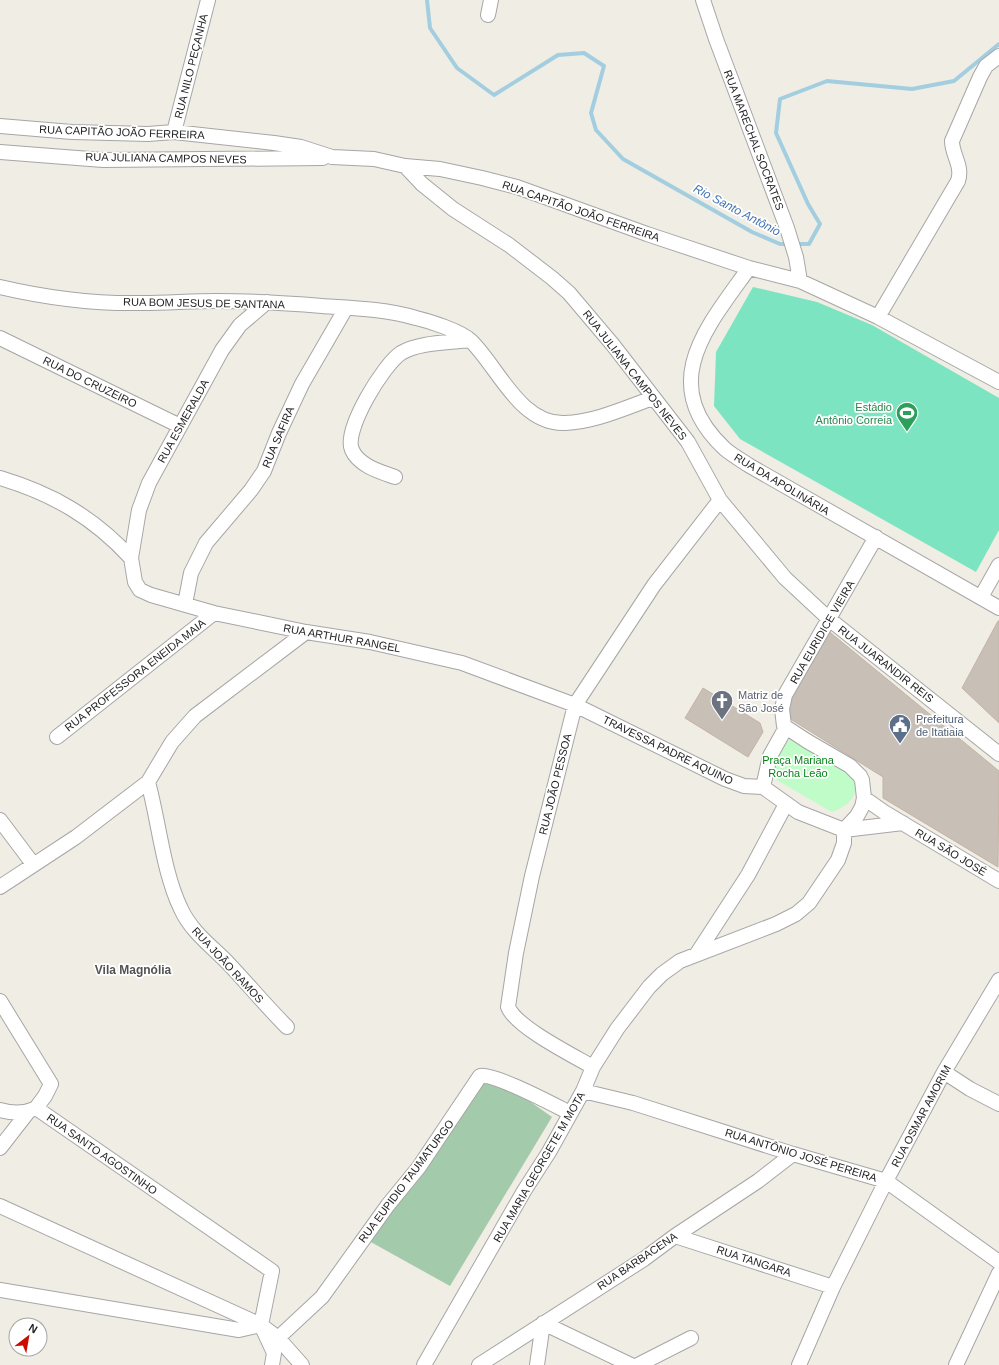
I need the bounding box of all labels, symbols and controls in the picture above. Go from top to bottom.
street label: RUA NILO PEÇANHA [172,12,210,120]
street label: RUA MARECHAL SOCRATES [722,68,786,212]
street label: RUA CAPITÃO JOÃO FERREIRA [39,123,206,141]
street label: RUA JULIANA CAMPOS NEVES [85,151,247,165]
street label: RUA CAPITÃO JOÃO FERREIRA [501,178,662,244]
water label: Rio Santo Antônio [691,181,783,239]
street label: RUA BOM JESUS DE SANTANA [123,296,286,310]
street label: RUA JULIANA CAMPOS NEVES [581,308,689,442]
street label: RUA DO CRUZEIRO [41,354,139,410]
street label: RUA ESMERALDA [155,377,211,465]
sports icon: Estádio Antônio Correia [894,400,920,433]
place label: Estádio Antônio Correia [816,401,893,426]
street label: RUA SAFIRA [260,404,297,469]
street label: RUA DA APOLINÁRIA [732,451,832,518]
street label: RUA EURIDICE VIEIRA [787,578,857,686]
street label: RUA PROFESSORA ENEIDA MAIA [62,616,208,734]
street label: RUA ARTHUR RANGEL [282,622,402,654]
street label: RUA JUARANDIR REIS [836,623,936,705]
church icon: Matriz de São José [709,688,735,721]
place label: Matriz de São José [738,689,784,714]
public building icon: Prefeitura de Itatiaia [887,712,913,745]
street label: TRAVESSA PADRE AQUINO [601,713,735,787]
place label: Prefeitura de Itatiaia [916,713,965,738]
street label: RUA JOÃO PESSOA [537,731,574,836]
park label: Praça Mariana Rocha Leão [762,754,835,779]
street label: RUA SÃO JOSÉ [913,826,989,878]
street label: RUA JOÃO RAMOS [190,925,266,1005]
district label: Vila Magnólia [95,963,172,977]
street label: RUA OSMAR AMORIM [889,1063,953,1169]
street label: RUA MARIA GEORGETE M MOTA [491,1089,587,1244]
street label: RUA SANTO AGOSTINHO [45,1111,160,1197]
street label: RUA EUPIDIO TAUMATURGO [356,1117,456,1245]
street label: RUA ANTÔNIO JOSÉ PEREIRA [724,1126,879,1184]
street label: RUA BARBACENA [595,1230,680,1292]
street label: RUA TANGARA [715,1243,793,1279]
north arrow [8,1317,48,1357]
text: N [27,1321,40,1336]

